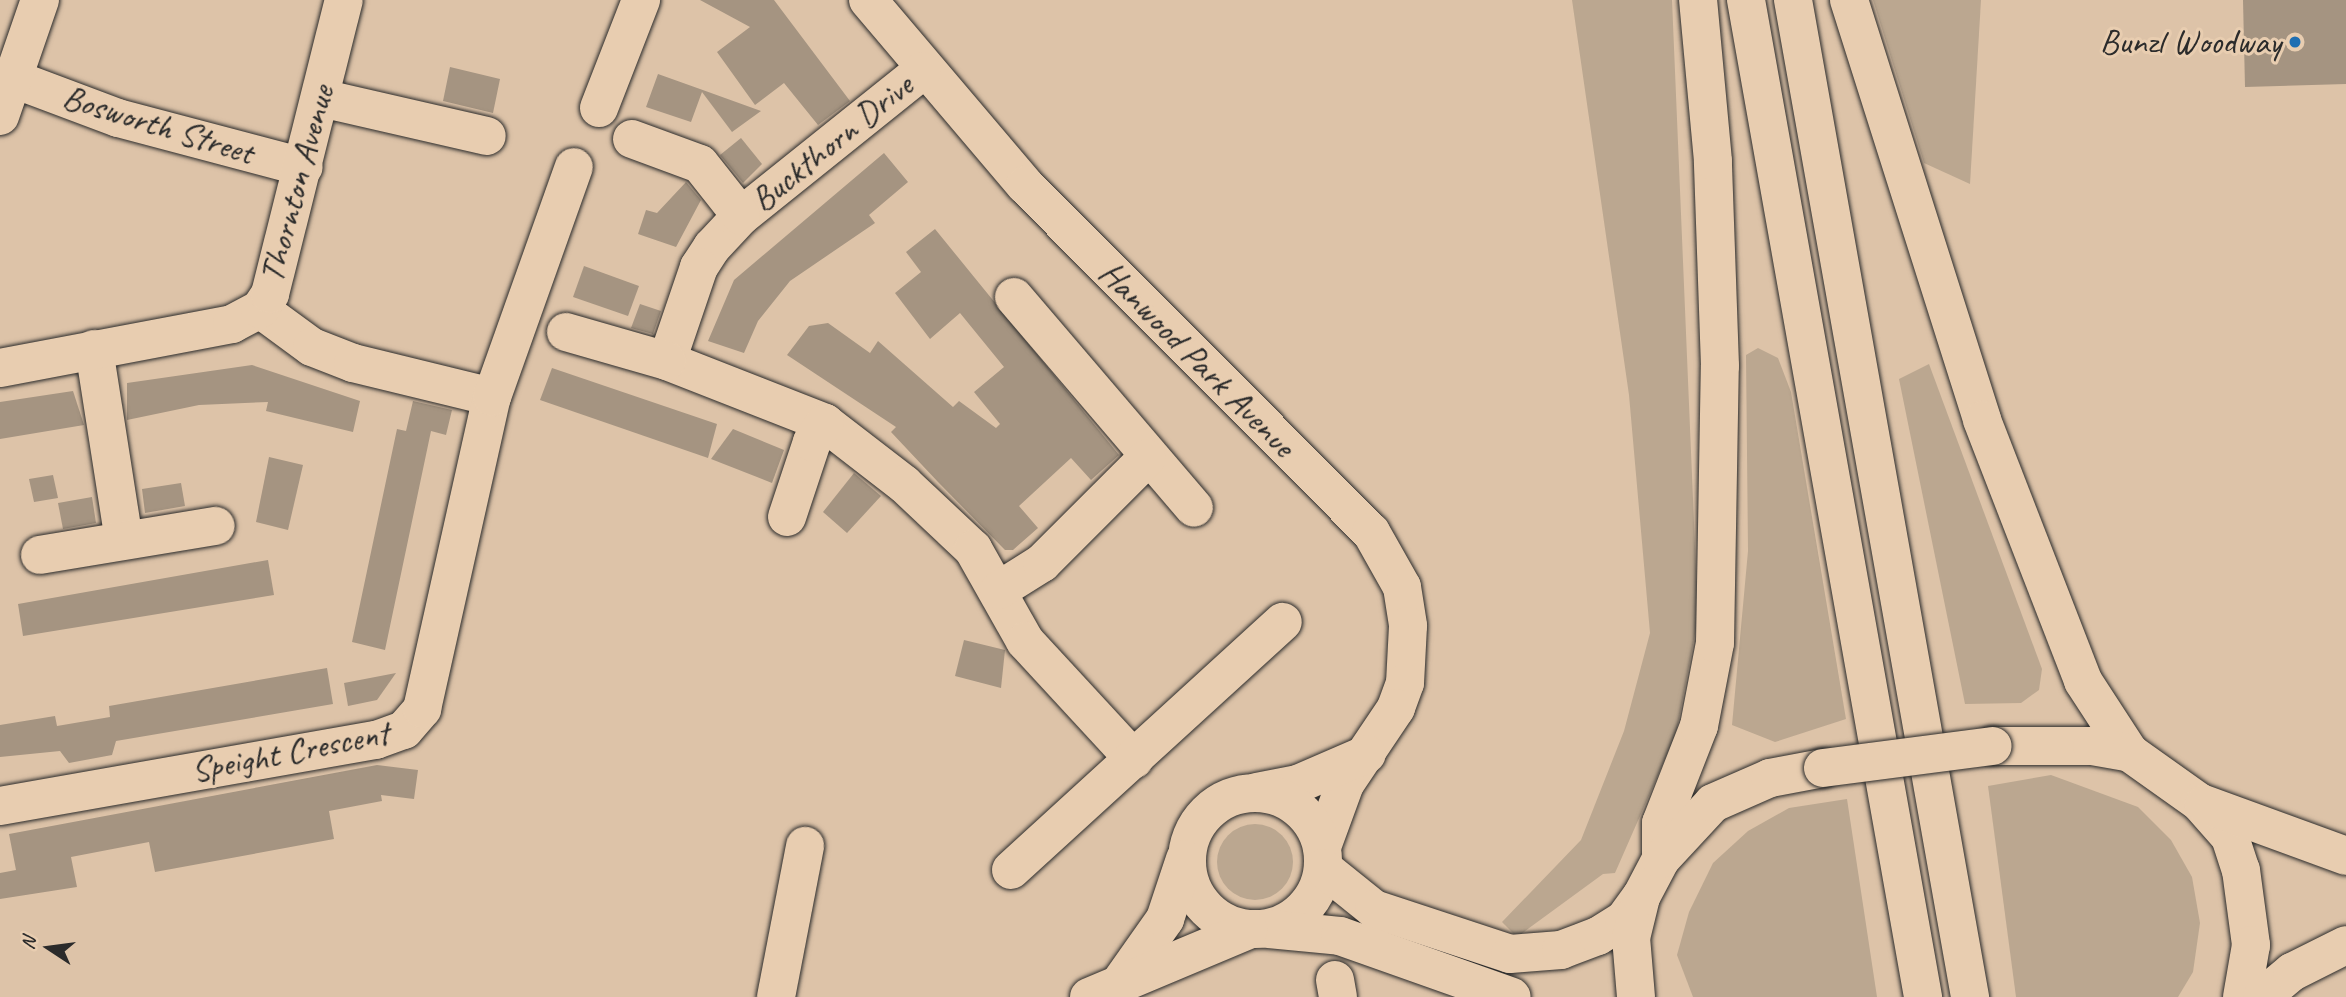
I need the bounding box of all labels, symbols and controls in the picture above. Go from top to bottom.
place label: Bunzl Woodway [2101,21,2281,63]
marker: Bunzl Woodway [2287,34,2303,50]
street label: Buckthorn Drive [743,65,921,221]
street label: Bosworth Street [57,76,259,174]
street label: Thornton Avenue [251,81,343,287]
street label: Hanwood Park Avenue [1090,252,1304,466]
street label: Speight Crescent [187,712,393,792]
north arrow [14,913,84,983]
text: N [16,935,42,952]

